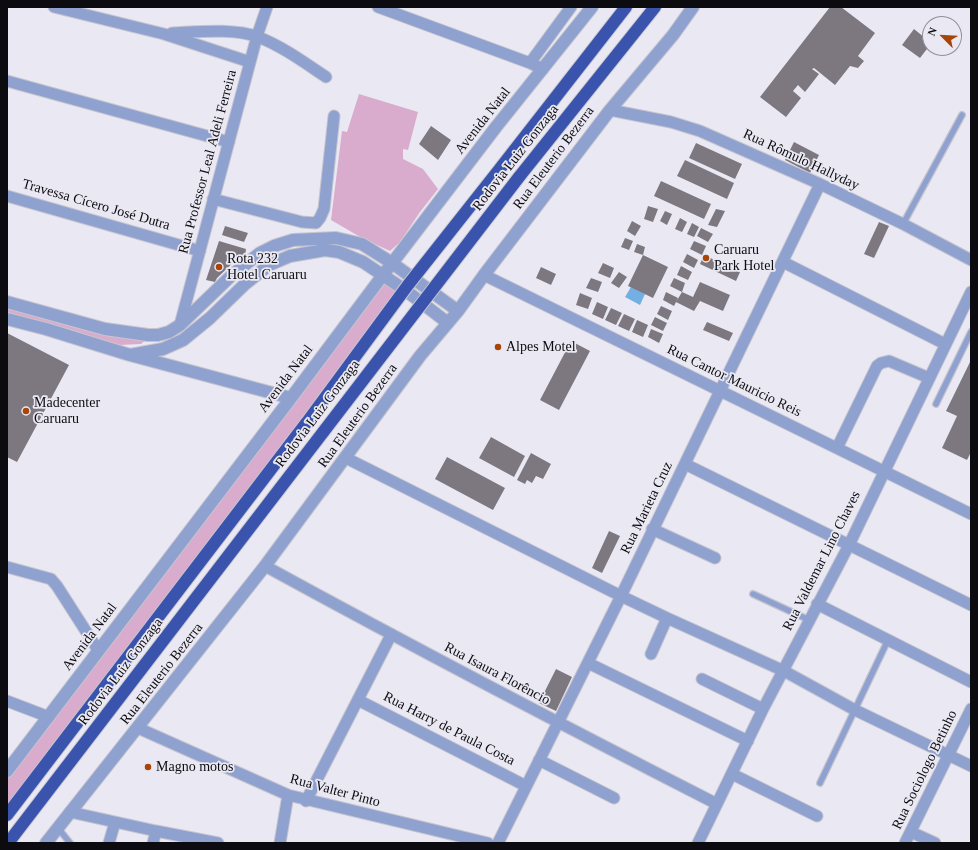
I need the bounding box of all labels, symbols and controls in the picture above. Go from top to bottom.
north arrow [922,16,962,56]
text: N [925,25,939,38]
street label: Rua Professor Leal Adeli Ferreira [175,68,241,256]
street label: Avenida Natal [452,84,514,158]
street label: Rodovia Luiz Gonzaga [469,102,563,214]
street label: Rua Eleuterio Bezerra [510,103,598,213]
street label: Rua Rômulo Hallyday [740,126,862,194]
street label: Travessa Cícero José Dutra [20,176,172,234]
place label: Caruaru Park Hotel [714,242,774,274]
place label: Rota 232 Hotel Caruaru [227,251,307,284]
marker: Caruaru Park Hotel [701,253,711,263]
marker: Rota 232 Hotel Caruaru [214,262,224,272]
place label: Alpes Motel [506,339,576,355]
street label: Rua Cantor Mauricio Reis [664,341,804,421]
street label: Avenida Natal [255,342,317,416]
marker: Alpes Motel [493,342,503,352]
street label: Rodovia Luiz Gonzaga [272,357,364,471]
street label: Rua Eleuterio Bezerra [315,361,401,471]
place label: Madecenter Caruaru [34,395,100,428]
marker: Madecenter Caruaru [21,406,31,416]
street label: Rua Marieta Cruz [617,459,677,557]
street label: Rua Valdemar Lino Chaves [779,488,865,634]
street label: Avenida Natal [59,600,121,674]
street label: Rodovia Luiz Gonzaga [75,615,167,729]
street label: Rua Eleuterio Bezerra [117,620,207,728]
street label: Rua Isaura Florêncio [441,639,553,709]
street label: Rua Harry de Paula Costa [380,689,518,769]
street label: Rua Sociologo Betinho [889,708,961,832]
place label: Magno motos [156,759,233,775]
marker: Magno motos [143,762,153,772]
street label: Rua Valter Pinto [288,771,382,811]

